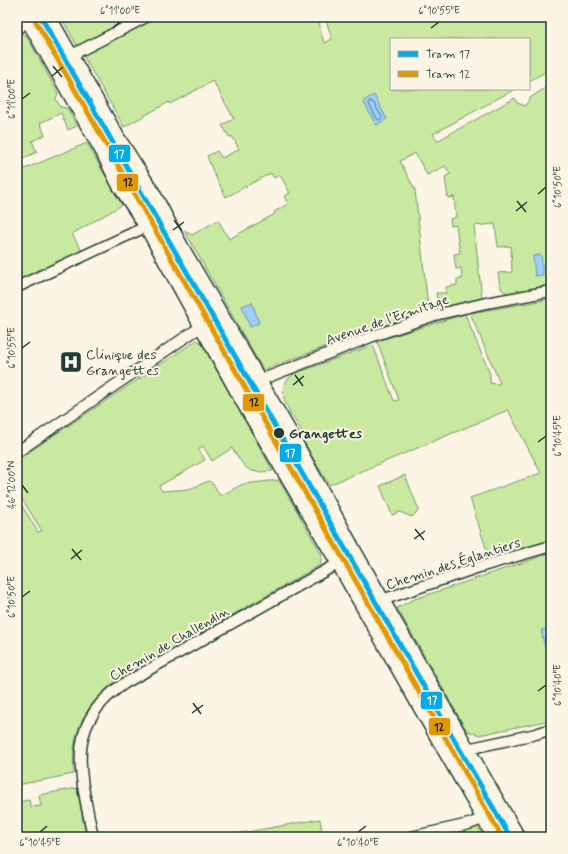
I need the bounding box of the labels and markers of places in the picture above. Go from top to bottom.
place label: Clinique des Grangettes [86,346,159,380]
hospital icon: Clinique des Grangettes [58,349,84,375]
place label: Grangettes [289,425,363,444]
marker: Grangettes [272,426,286,440]

